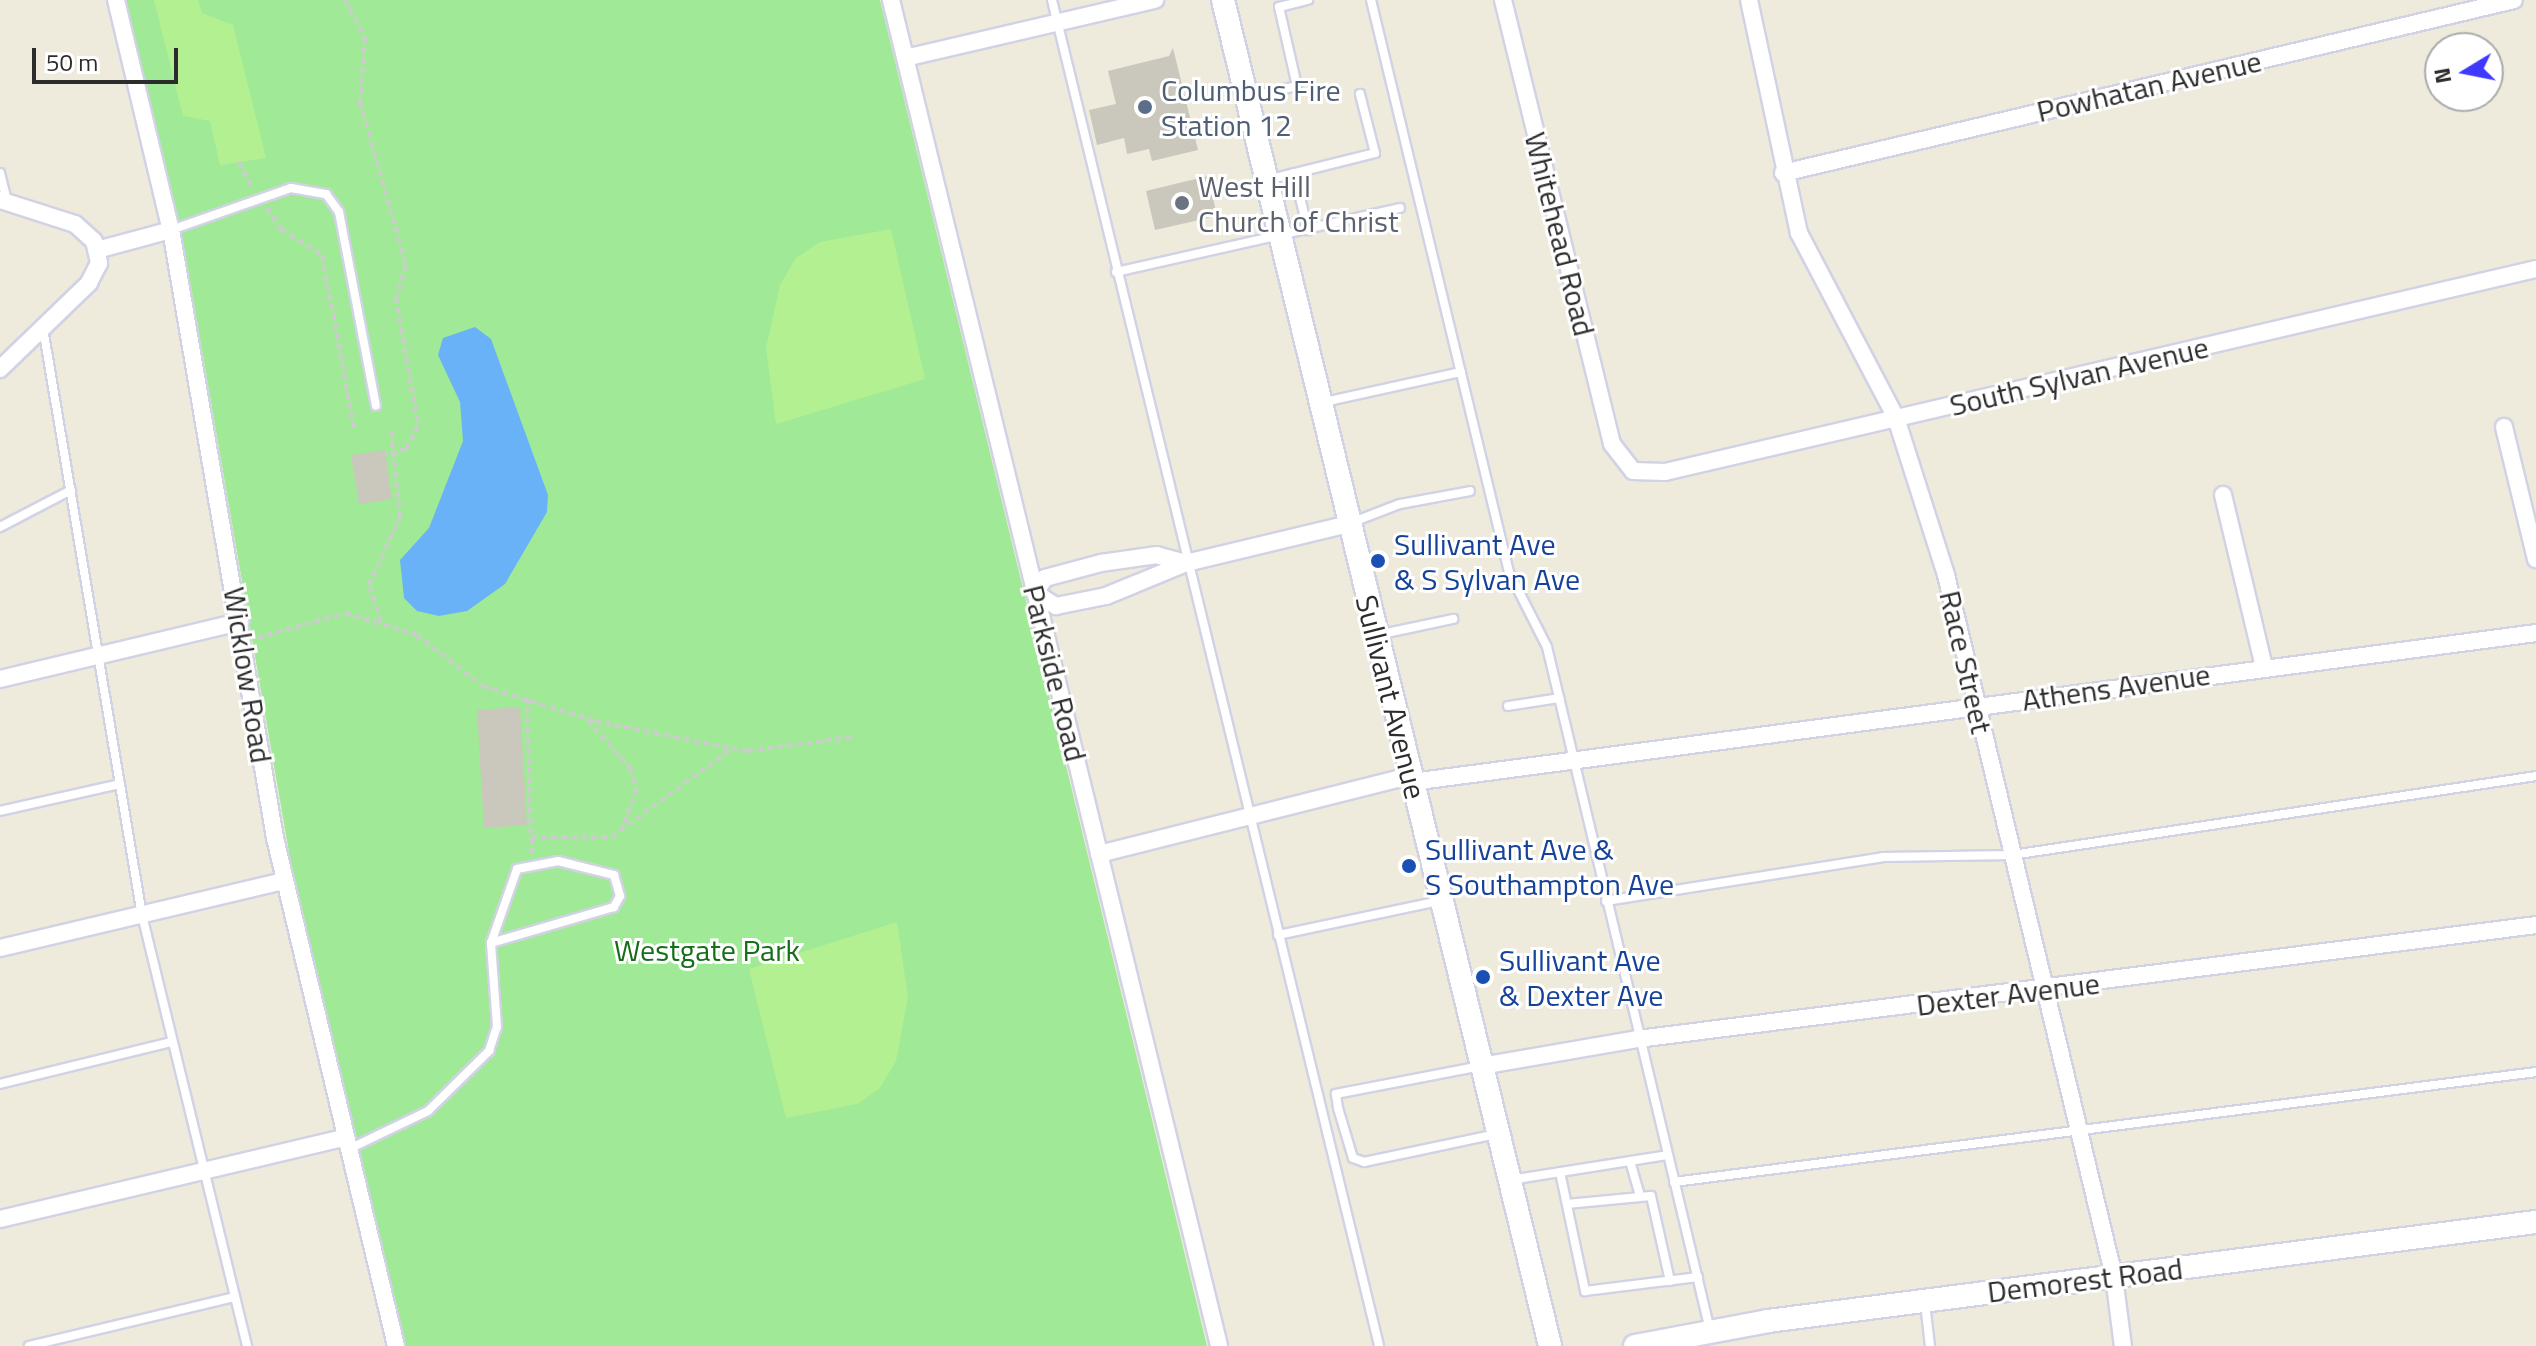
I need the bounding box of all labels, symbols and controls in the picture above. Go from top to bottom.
scale bar [36,32,182,82]
north arrow [2424,32,2504,112]
street label: Powhatan Avenue [2033,43,2265,129]
text: 50 m [46,44,98,80]
text: N [2424,65,2460,86]
place label: Columbus Fire Station 12 [1161,72,1341,142]
marker: Columbus Fire Station 12 [1136,98,1154,116]
street label: Whitehead Road [1517,128,1603,340]
place label: West Hill Church of Christ [1198,168,1398,238]
marker: West Hill Church of Christ [1173,194,1191,212]
street label: South Sylvan Avenue [1946,329,2212,423]
place label: Sullivant Ave & S Sylvan Ave [1394,526,1580,596]
marker: Sullivant Ave & S Sylvan Ave [1369,552,1387,570]
street label: Parkside Road [1016,581,1094,765]
street label: Wicklow Road [216,584,280,766]
street label: Race Street [1932,587,2000,737]
street label: Sullivant Avenue [1348,591,1434,803]
street label: Athens Avenue [2020,656,2212,718]
place label: Sullivant Ave & S Southampton Ave [1425,831,1674,902]
marker: Sullivant Ave & S Southampton Ave [1400,857,1418,875]
park label: Westgate Park [614,932,800,968]
place label: Sullivant Ave & Dexter Ave [1499,942,1663,1012]
street label: Dexter Avenue [1914,965,2102,1023]
marker: Sullivant Ave & Dexter Ave [1474,968,1492,986]
street label: Demorest Road [1985,1250,2185,1310]

